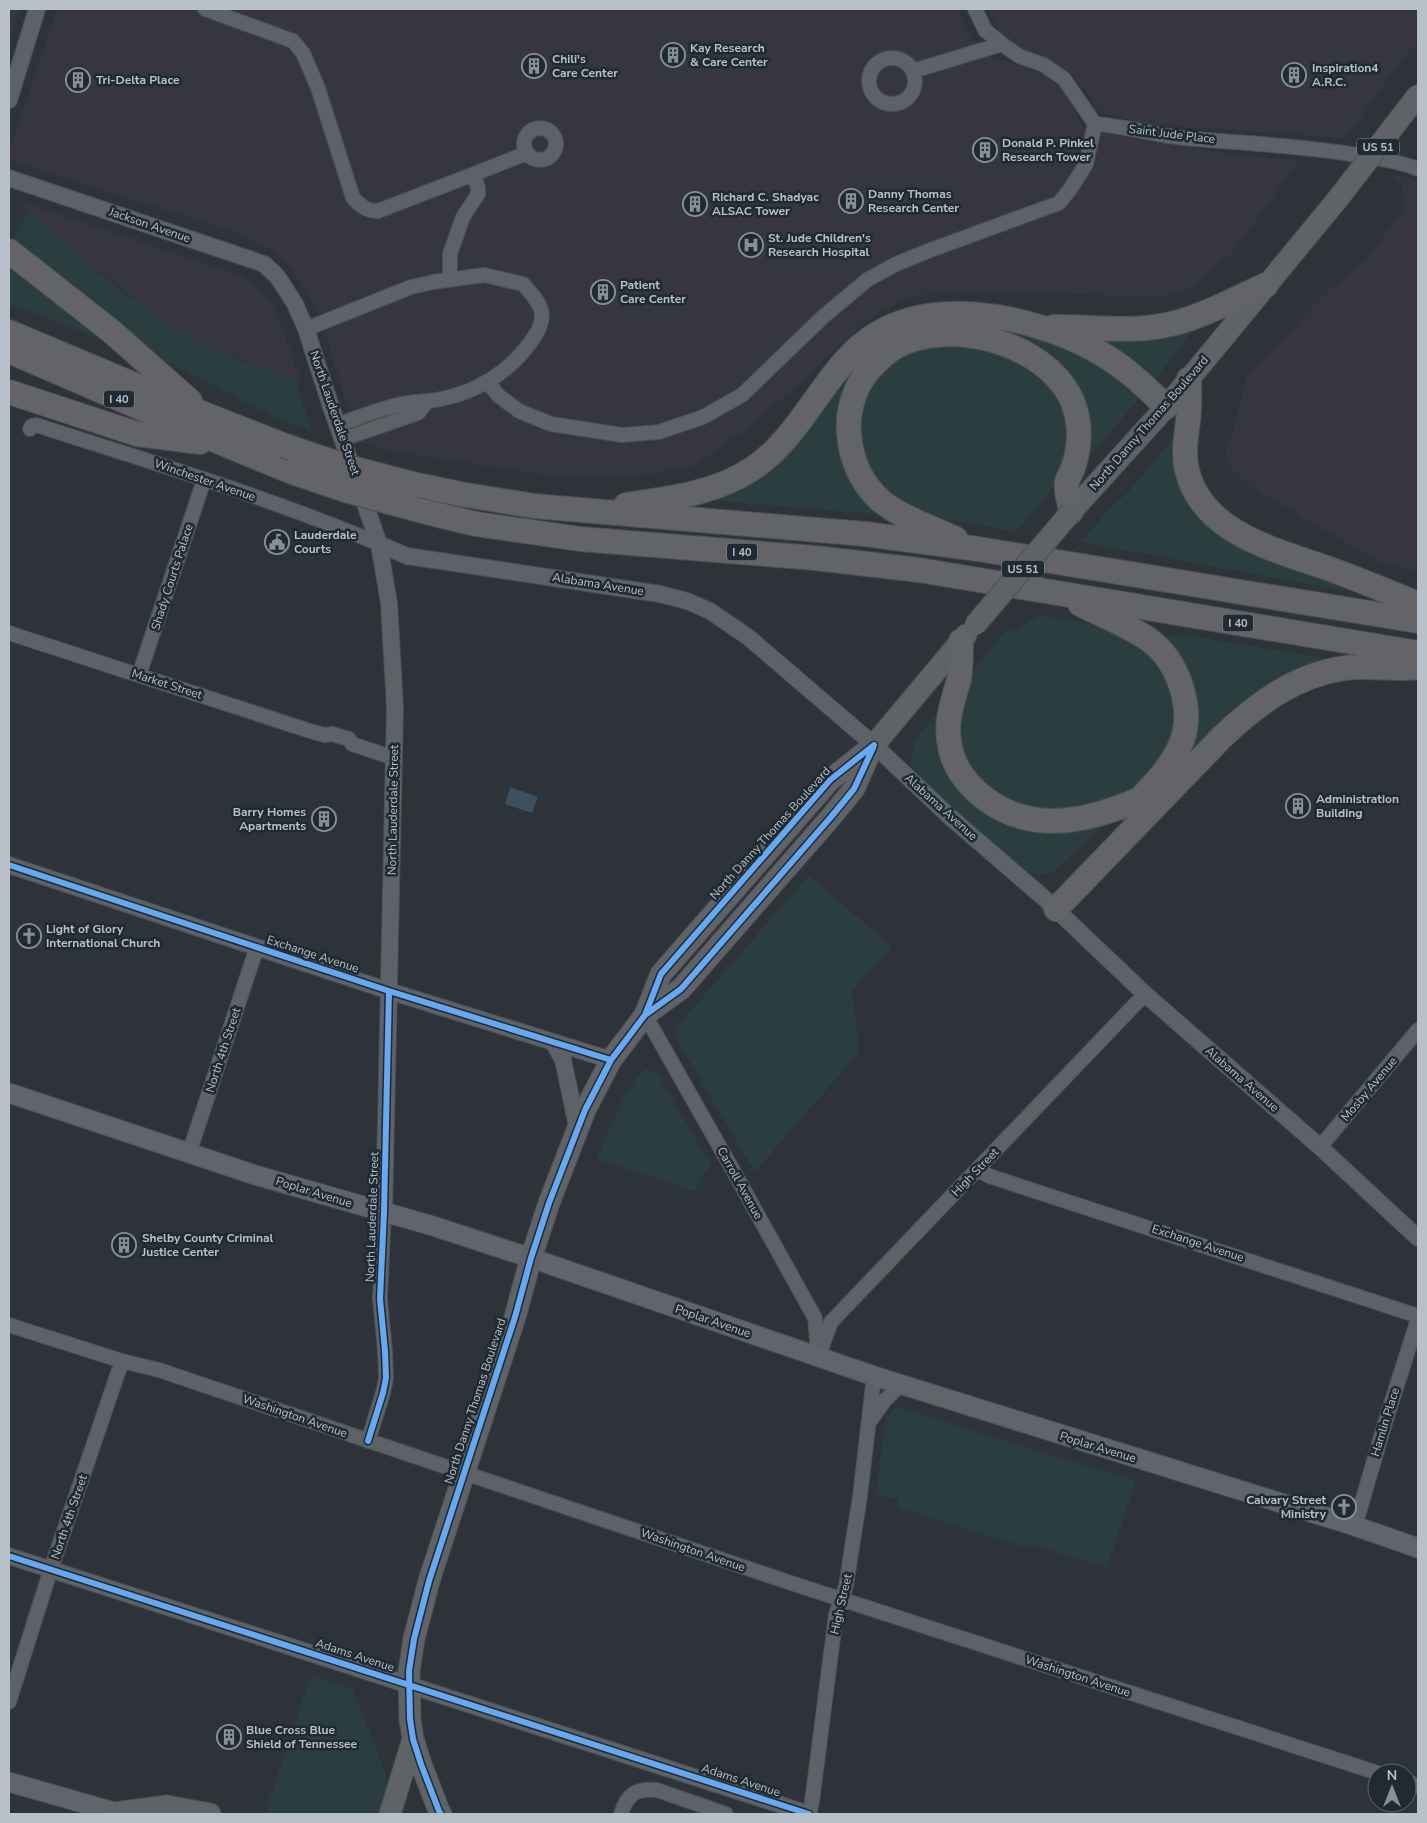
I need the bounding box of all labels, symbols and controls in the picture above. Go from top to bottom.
place label: Kay Research & Care Center [690,40,768,70]
building icon: Kay Research & Care Center [660,42,686,68]
place label: Chili's Care Center [552,51,618,81]
building icon: Chili's Care Center [521,53,547,79]
place label: Inspiration4 A.R.C. [1312,60,1379,90]
building icon: Inspiration4 A.R.C. [1281,62,1307,88]
building icon: Tri-Delta Place [65,67,91,93]
place label: Tri-Delta Place [96,72,180,88]
street label: Saint Jude Place [1128,121,1216,147]
place label: Donald P. Pinkel Research Tower [1002,135,1094,165]
building icon: Donald P. Pinkel Research Tower [972,137,998,163]
road number: US 51 [1357,138,1399,156]
place label: Danny Thomas Research Center [868,186,959,216]
building icon: Danny Thomas Research Center [838,188,864,214]
place label: Richard C. Shadyac ALSAC Tower [712,189,819,219]
building icon: Richard C. Shadyac ALSAC Tower [682,191,708,217]
street label: Jackson Avenue [106,203,193,246]
place label: St. Jude Children's Research Hospital [768,230,871,260]
hospital icon: St. Jude Children's Research Hospital [738,232,764,258]
place label: Patient Care Center [620,277,686,307]
building icon: Patient Care Center [590,279,616,305]
street label: North Lauderdale Street [306,349,364,478]
street label: North Danny Thomas Boulevard [1086,352,1212,494]
road number: I 40 [104,390,134,408]
street label: Winchester Avenue [152,455,258,505]
street label: Shady Courts Palace [147,522,197,632]
place label: Lauderdale Courts [294,527,357,557]
public building icon: Lauderdale Courts [264,529,290,555]
road number: I 40 [727,544,757,560]
road number: US 51 [1002,560,1044,578]
street label: Alabama Avenue [551,569,645,599]
road number: I 40 [1223,614,1253,632]
street label: Market Street [130,665,205,703]
street label: North Lauderdale Street [384,744,402,875]
street label: North Danny Thomas Boulevard [706,763,834,903]
street label: Alabama Avenue [901,770,981,844]
place label: Administration Building [1316,791,1399,821]
building icon: Administration Building [1285,793,1311,819]
place label: Barry Homes Apartments [233,804,306,834]
building icon: Barry Homes Apartments [311,806,337,832]
place label: Light of Glory International Church [46,921,160,951]
church icon: Light of Glory International Church [16,923,42,949]
street label: Exchange Avenue [265,932,361,976]
street label: North 4th Street [202,1005,244,1094]
street label: Alabama Avenue [1202,1043,1282,1115]
street label: Mosby Avenue [1337,1053,1401,1125]
street label: Carroll Avenue [713,1144,767,1222]
street label: High Street [948,1144,1003,1200]
street label: North Lauderdale Street [362,1151,382,1283]
street label: Poplar Avenue [274,1173,354,1211]
street label: Exchange Avenue [1150,1221,1246,1265]
place label: Shelby County Criminal Justice Center [141,1230,274,1260]
building icon: Shelby County Criminal Justice Center [111,1232,137,1258]
street label: Poplar Avenue [673,1301,753,1341]
street label: North Danny Thomas Boulevard [441,1316,509,1486]
street label: Hamlin Place [1367,1386,1403,1458]
street label: Washington Avenue [241,1391,349,1441]
street label: Poplar Avenue [1058,1428,1138,1466]
street label: North 4th Street [47,1472,91,1561]
place label: Calvary Street Ministry [1246,1492,1327,1522]
church icon: Calvary Street Ministry [1331,1494,1357,1520]
street label: Washington Avenue [639,1525,747,1575]
street label: High Street [826,1571,856,1636]
street label: Adams Avenue [314,1635,396,1675]
street label: Washington Avenue [1023,1651,1133,1701]
place label: Blue Cross Blue Shield of Tennessee [246,1722,358,1752]
building icon: Blue Cross Blue Shield of Tennessee [216,1724,242,1750]
street label: Adams Avenue [700,1760,782,1800]
north arrow [1367,1763,1417,1813]
text: N [1387,1766,1397,1785]

